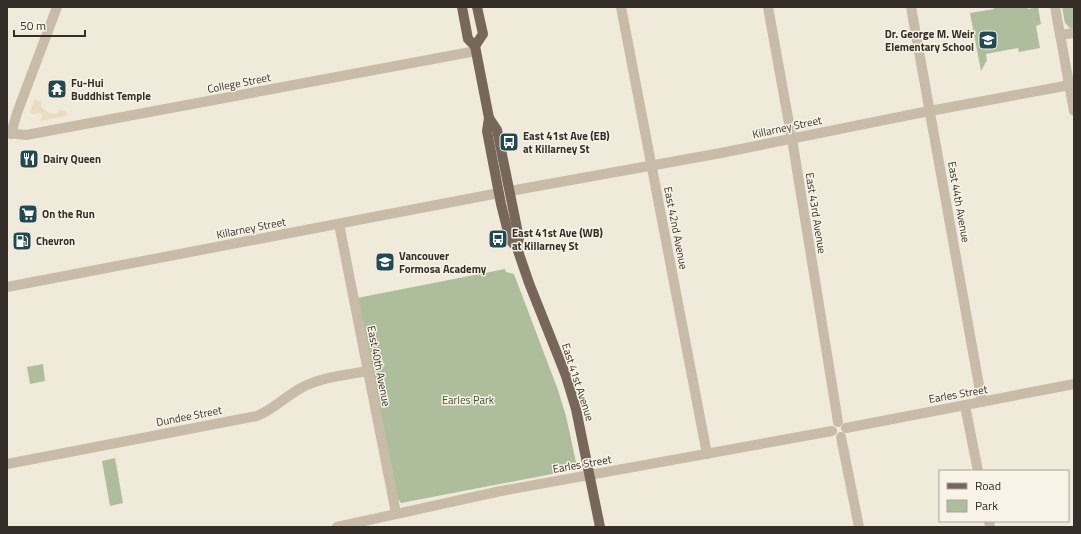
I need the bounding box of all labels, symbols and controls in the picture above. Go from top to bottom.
scale bar [14,12,85,38]
text: 50 m [20,16,46,35]
place label: Dr. George M. Weir Elementary School [885,26,974,55]
school or university icon: Dr. George M. Weir Elementary School [977,29,999,51]
street label: College Street [206,69,272,97]
place label: Fu-Hui Buddhist Temple [71,75,151,104]
temple icon: Fu-Hui Buddhist Temple [46,78,68,100]
street label: Killarney Street [751,112,823,142]
place label: East 41st Ave (EB) at Killarney St [523,128,610,157]
bus stop icon: East 41st Ave (EB) at Killarney St [498,131,520,153]
restaurant icon: Dairy Queen [18,148,40,170]
place label: Dairy Queen [43,151,101,167]
street label: East 44th Avenue [944,160,974,244]
street label: East 43rd Avenue [802,171,830,255]
street label: East 42nd Avenue [660,185,692,271]
supermarket icon: On the Run [17,203,39,225]
place label: On the Run [42,206,95,222]
street label: Killarney Street [215,213,287,243]
place label: East 41st Ave (WB) at Killarney St [512,225,603,254]
bus stop icon: East 41st Ave (WB) at Killarney St [487,228,509,250]
fuel station icon: Chevron [11,230,33,252]
place label: Chevron [36,233,75,249]
place label: Vancouver Formosa Academy [399,248,487,277]
school or university icon: Vancouver Formosa Academy [374,251,396,273]
street label: East 40th Avenue [363,324,395,408]
street label: East 41st Avenue [558,341,598,423]
street label: Earles Street [927,381,989,407]
park label: Earles Park [442,392,495,408]
street label: Dundee Street [155,402,223,430]
street label: Earles Street [551,451,613,477]
legend [939,470,1069,522]
text: Road [975,476,1001,495]
text: Park [975,496,998,515]

